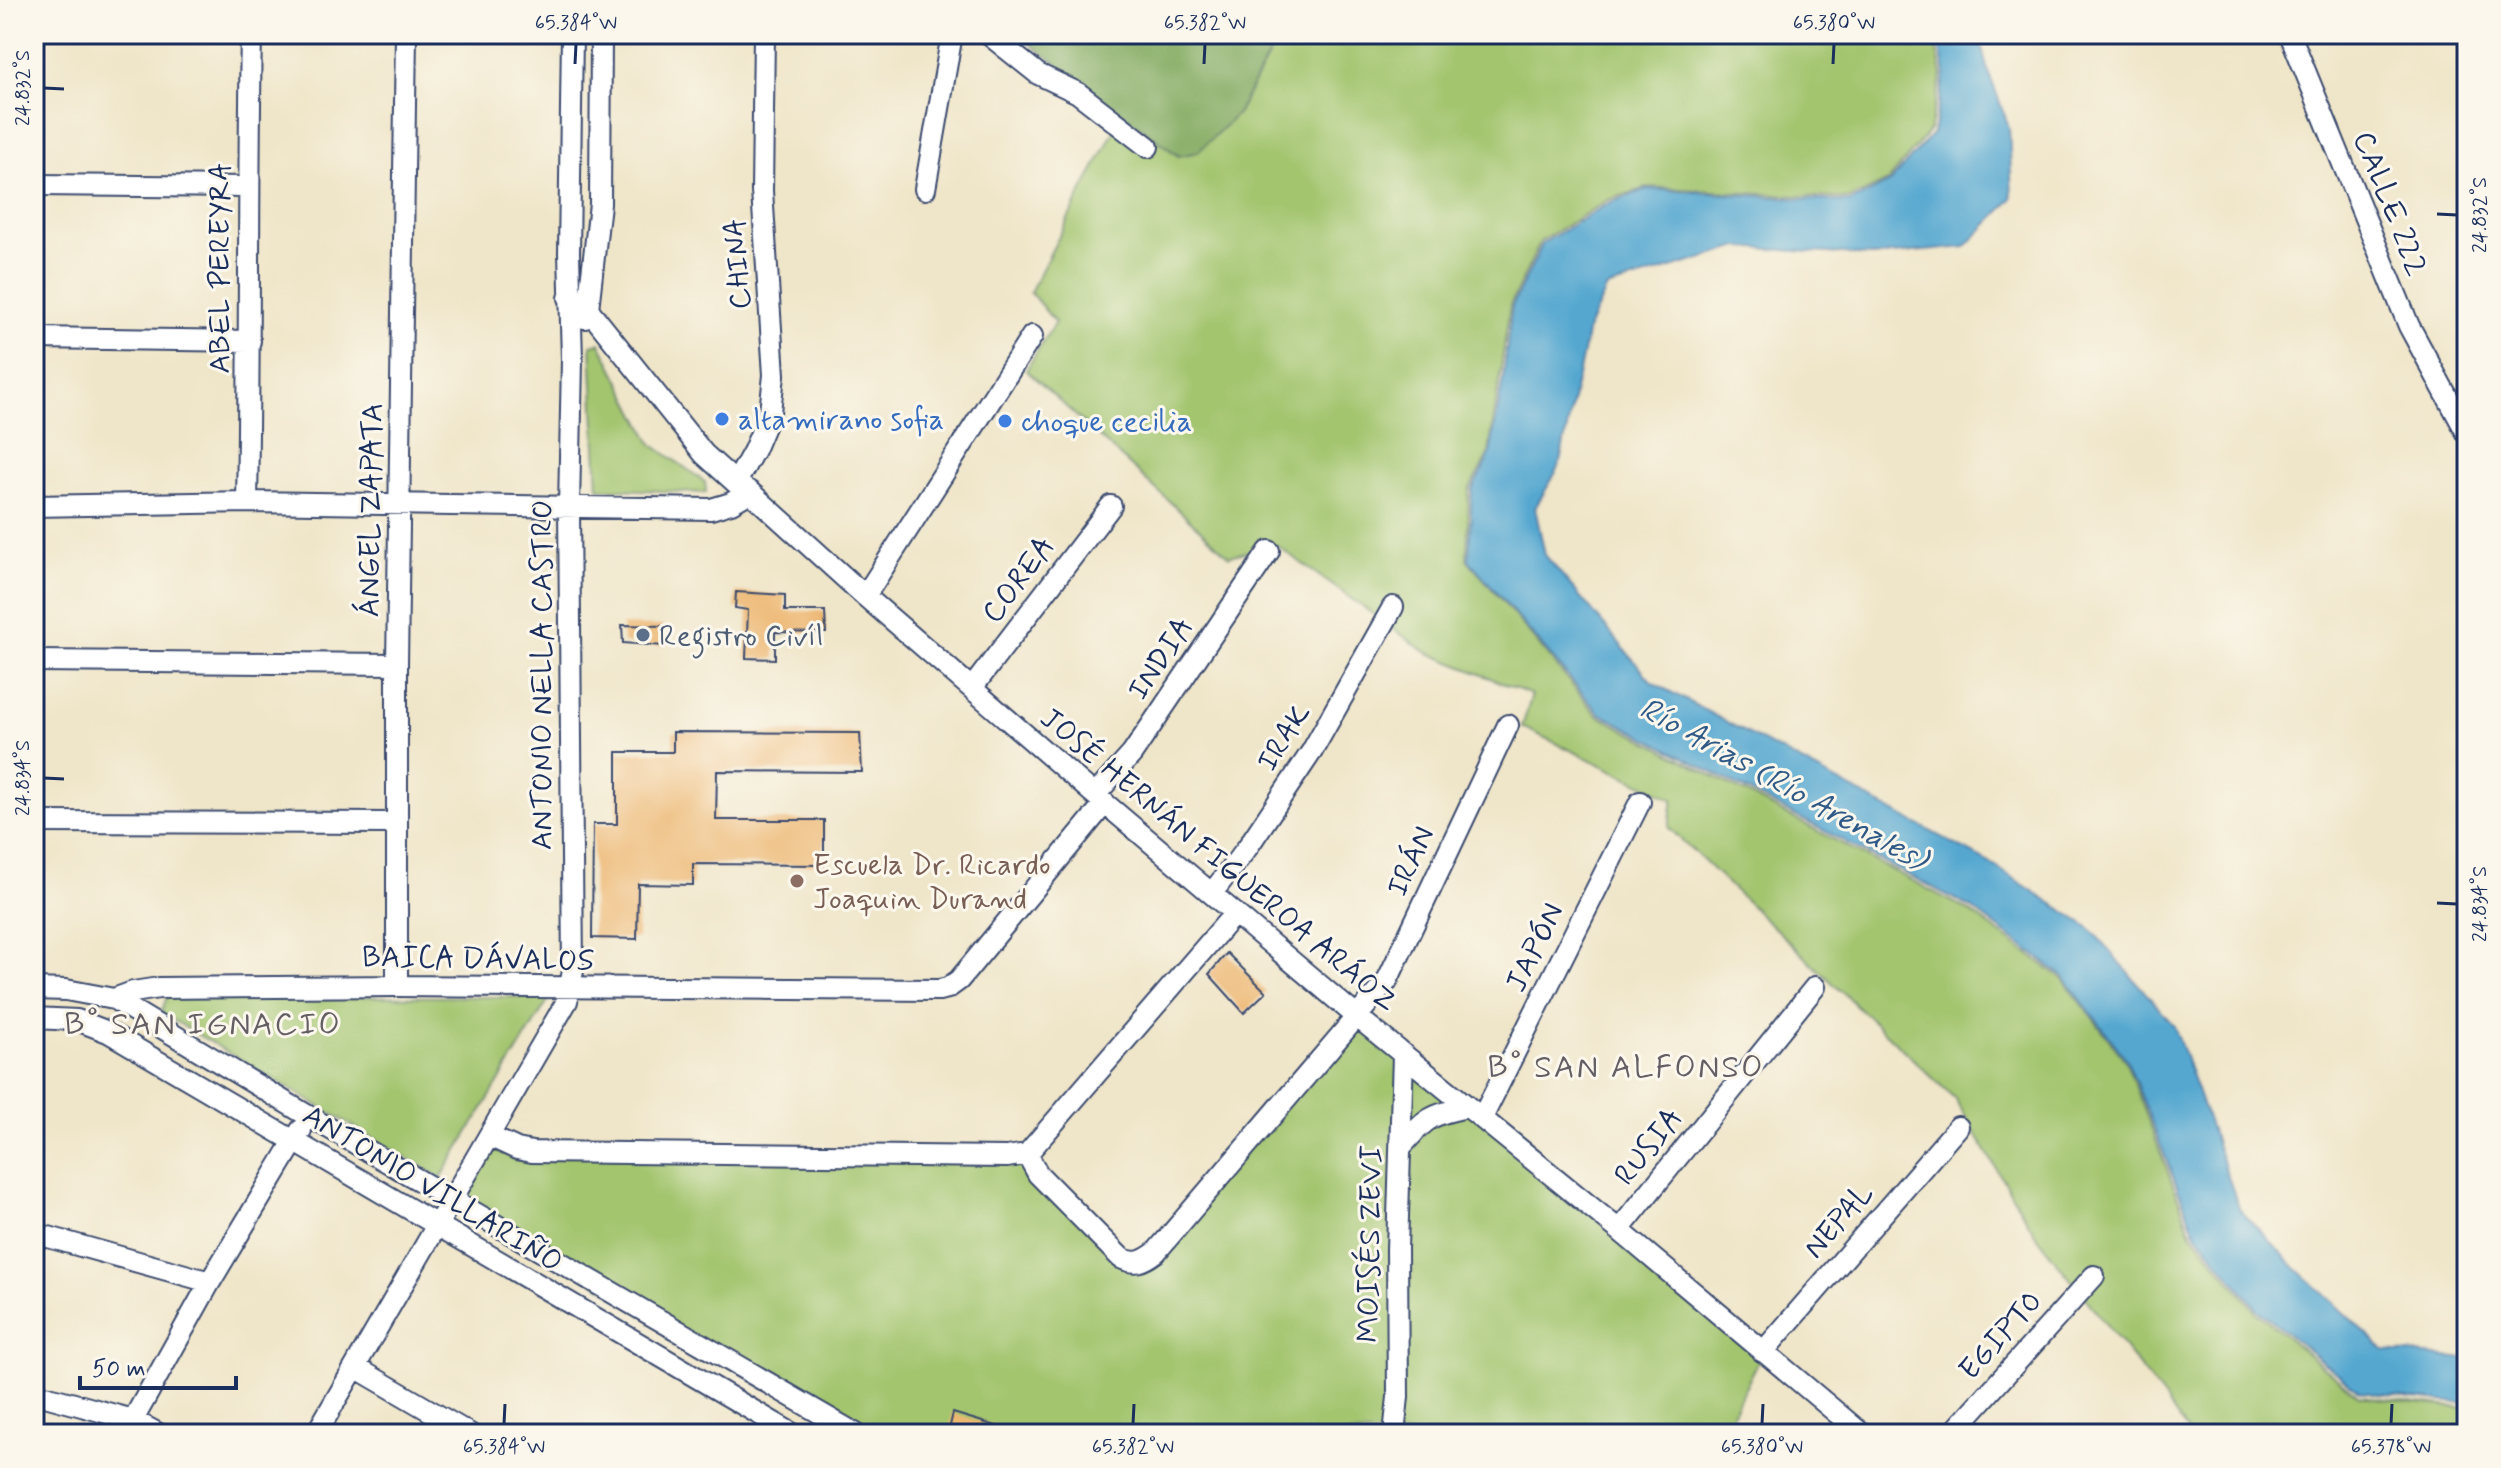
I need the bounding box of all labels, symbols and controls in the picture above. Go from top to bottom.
text: 65.384°W [535,10,617,37]
text: 65.382°W [1164,10,1246,37]
text: 65.380°W [1793,10,1875,37]
text: 24.832°S [10,50,37,126]
street label: CALLE 222 [2343,126,2436,282]
street label: ABEL PEREYRA [201,162,240,374]
text: 24.832°S [2467,177,2494,253]
street label: CHINA [716,217,761,311]
place label: altamirano sofia [738,401,944,440]
street label: ÁNGEL ZAPATA [350,402,393,618]
place label: choque cecilia [1021,403,1192,442]
marker: altamirano sofia [713,410,731,428]
marker: choque cecilia [996,412,1014,430]
street label: ANTONIO NELLA CASTRO [523,500,562,850]
street label: COREA [974,529,1065,631]
street label: INDIA [1119,610,1203,708]
place label: Registro Civíl [659,617,823,659]
marker: Registro Civíl [634,626,652,644]
water label: Río Arias (Río Arenales) [1632,688,1937,883]
street label: IRAK [1249,697,1320,779]
street label: JOSÉ HERNÁN FIGUEROA ARÁOZ [1031,699,1405,1021]
text: 24.834°S [10,740,37,816]
street label: IRÁN [1378,820,1444,903]
place label: Escuela Dr. Ricardo Joaquin Durand [813,846,1051,919]
text: 24.834°S [2467,866,2494,942]
marker: Escuela Dr. Ricardo Joaquin Durand [788,872,806,890]
street label: JAPÓN [1497,897,1573,998]
street label: BAICA DÁVALOS [362,938,595,981]
district label: B° SAN IGNACIO [64,1004,342,1046]
district label: B° SAN ALFONSO [1487,1047,1765,1089]
street label: ANTONIO VILLARIÑO [295,1096,569,1282]
street label: RUSIA [1606,1100,1692,1194]
street label: MOISÉS ZEVI [1349,1145,1392,1343]
street label: NEPAL [1795,1175,1883,1267]
street label: EGIPTO [1951,1283,2051,1389]
scale bar [80,1340,236,1390]
text: 50 m [92,1354,146,1385]
text: 65.384°W [463,1434,545,1461]
text: 65.382°W [1092,1434,1174,1461]
text: 65.380°W [1721,1434,1803,1461]
text: 65.378°W [2351,1434,2431,1461]

